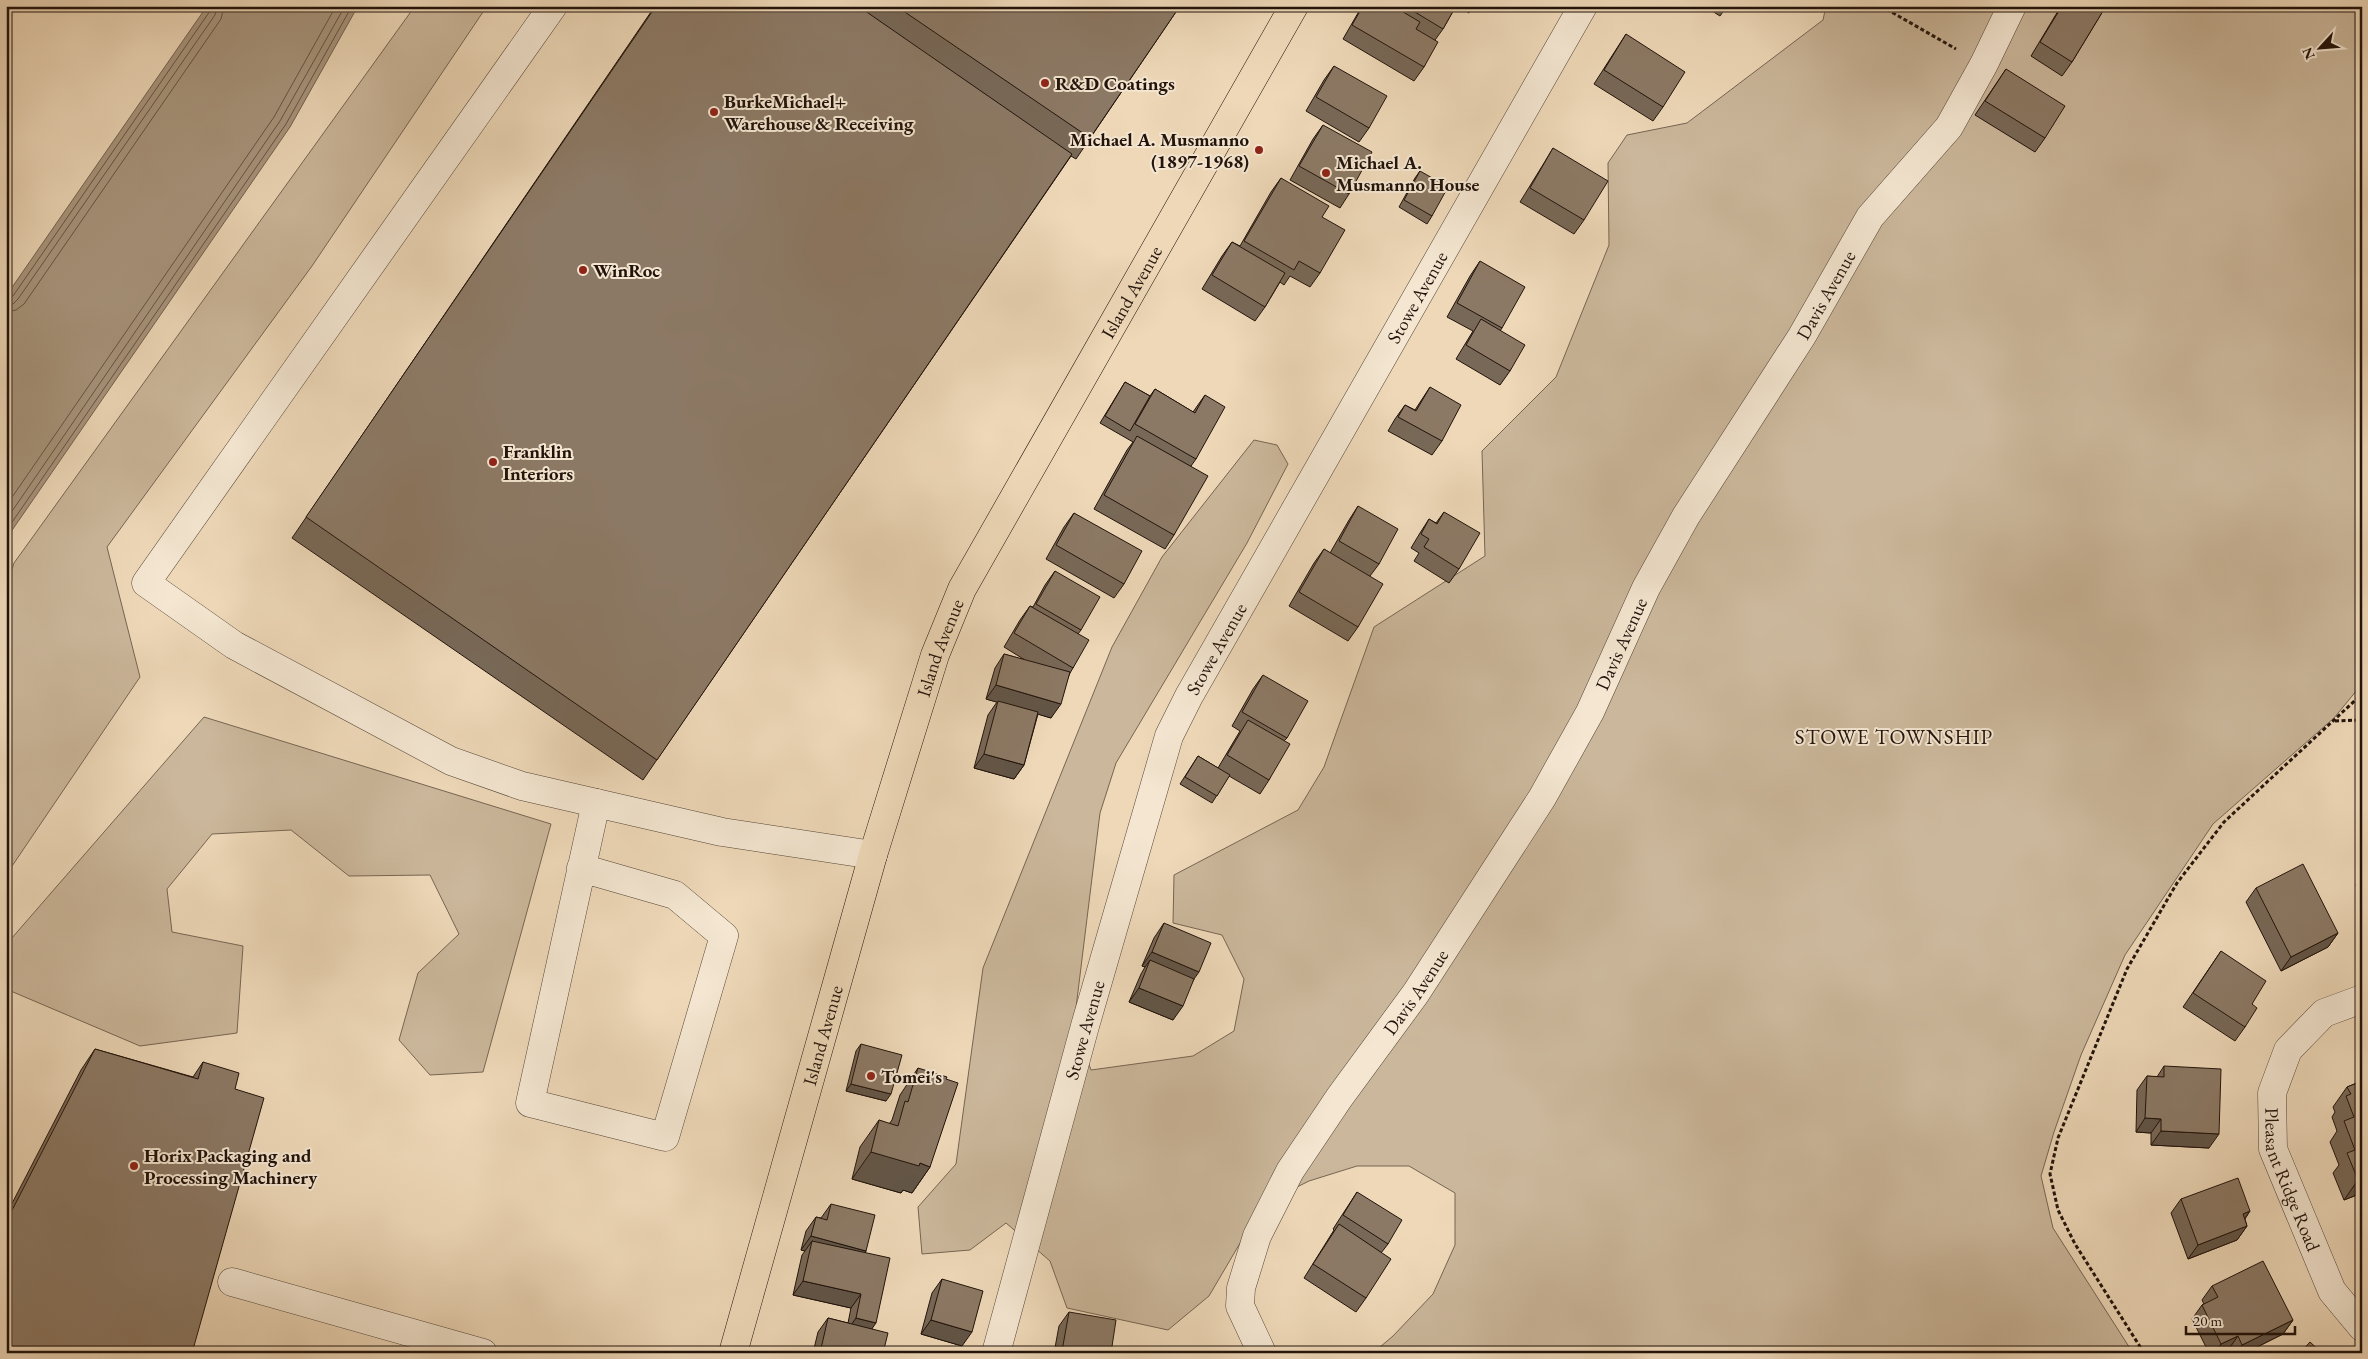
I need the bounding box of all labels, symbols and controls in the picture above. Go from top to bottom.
north arrow [2296,22,2346,72]
text: N [2297,44,2319,63]
place label: R&D Coatings [1055,71,1175,96]
marker: R&D Coatings [1039,77,1051,89]
place label: BurkeMichael+ Warehouse & Receiving [724,89,914,136]
marker: BurkeMichael+ Warehouse & Receiving [708,106,720,118]
place label: Michael A. Musmanno (1897-1968) [1070,127,1249,174]
marker: Michael A. Musmanno (1897-1968) [1253,144,1265,156]
place label: Michael A. Musmanno House [1336,150,1480,197]
marker: Michael A. Musmanno House [1320,167,1332,179]
street label: Island Avenue [1095,241,1168,343]
street label: Stowe Avenue [1381,246,1453,348]
street label: Davis Avenue [1790,246,1861,344]
place label: WinRoc [593,258,660,283]
marker: WinRoc [577,264,589,276]
place label: Franklin Interiors [503,439,573,486]
marker: Franklin Interiors [487,456,499,468]
street label: Davis Avenue [1589,593,1653,694]
street label: Island Avenue [910,595,969,700]
street label: Stowe Avenue [1180,598,1252,699]
district label: STOWE TOWNSHIP [1795,723,1993,750]
street label: Davis Avenue [1377,944,1454,1040]
street label: Stowe Avenue [1058,977,1110,1082]
street label: Island Avenue [796,982,848,1088]
place label: Tomei's [881,1064,942,1089]
marker: Tomei's [865,1070,877,1082]
street label: Pleasant Ridge Road [2260,1107,2327,1255]
place label: Horix Packaging and Processing Machinery [144,1143,318,1190]
marker: Horix Packaging and Processing Machinery [128,1160,140,1172]
scale bar [2186,1304,2294,1336]
text: 20 m [2193,1311,2222,1330]

